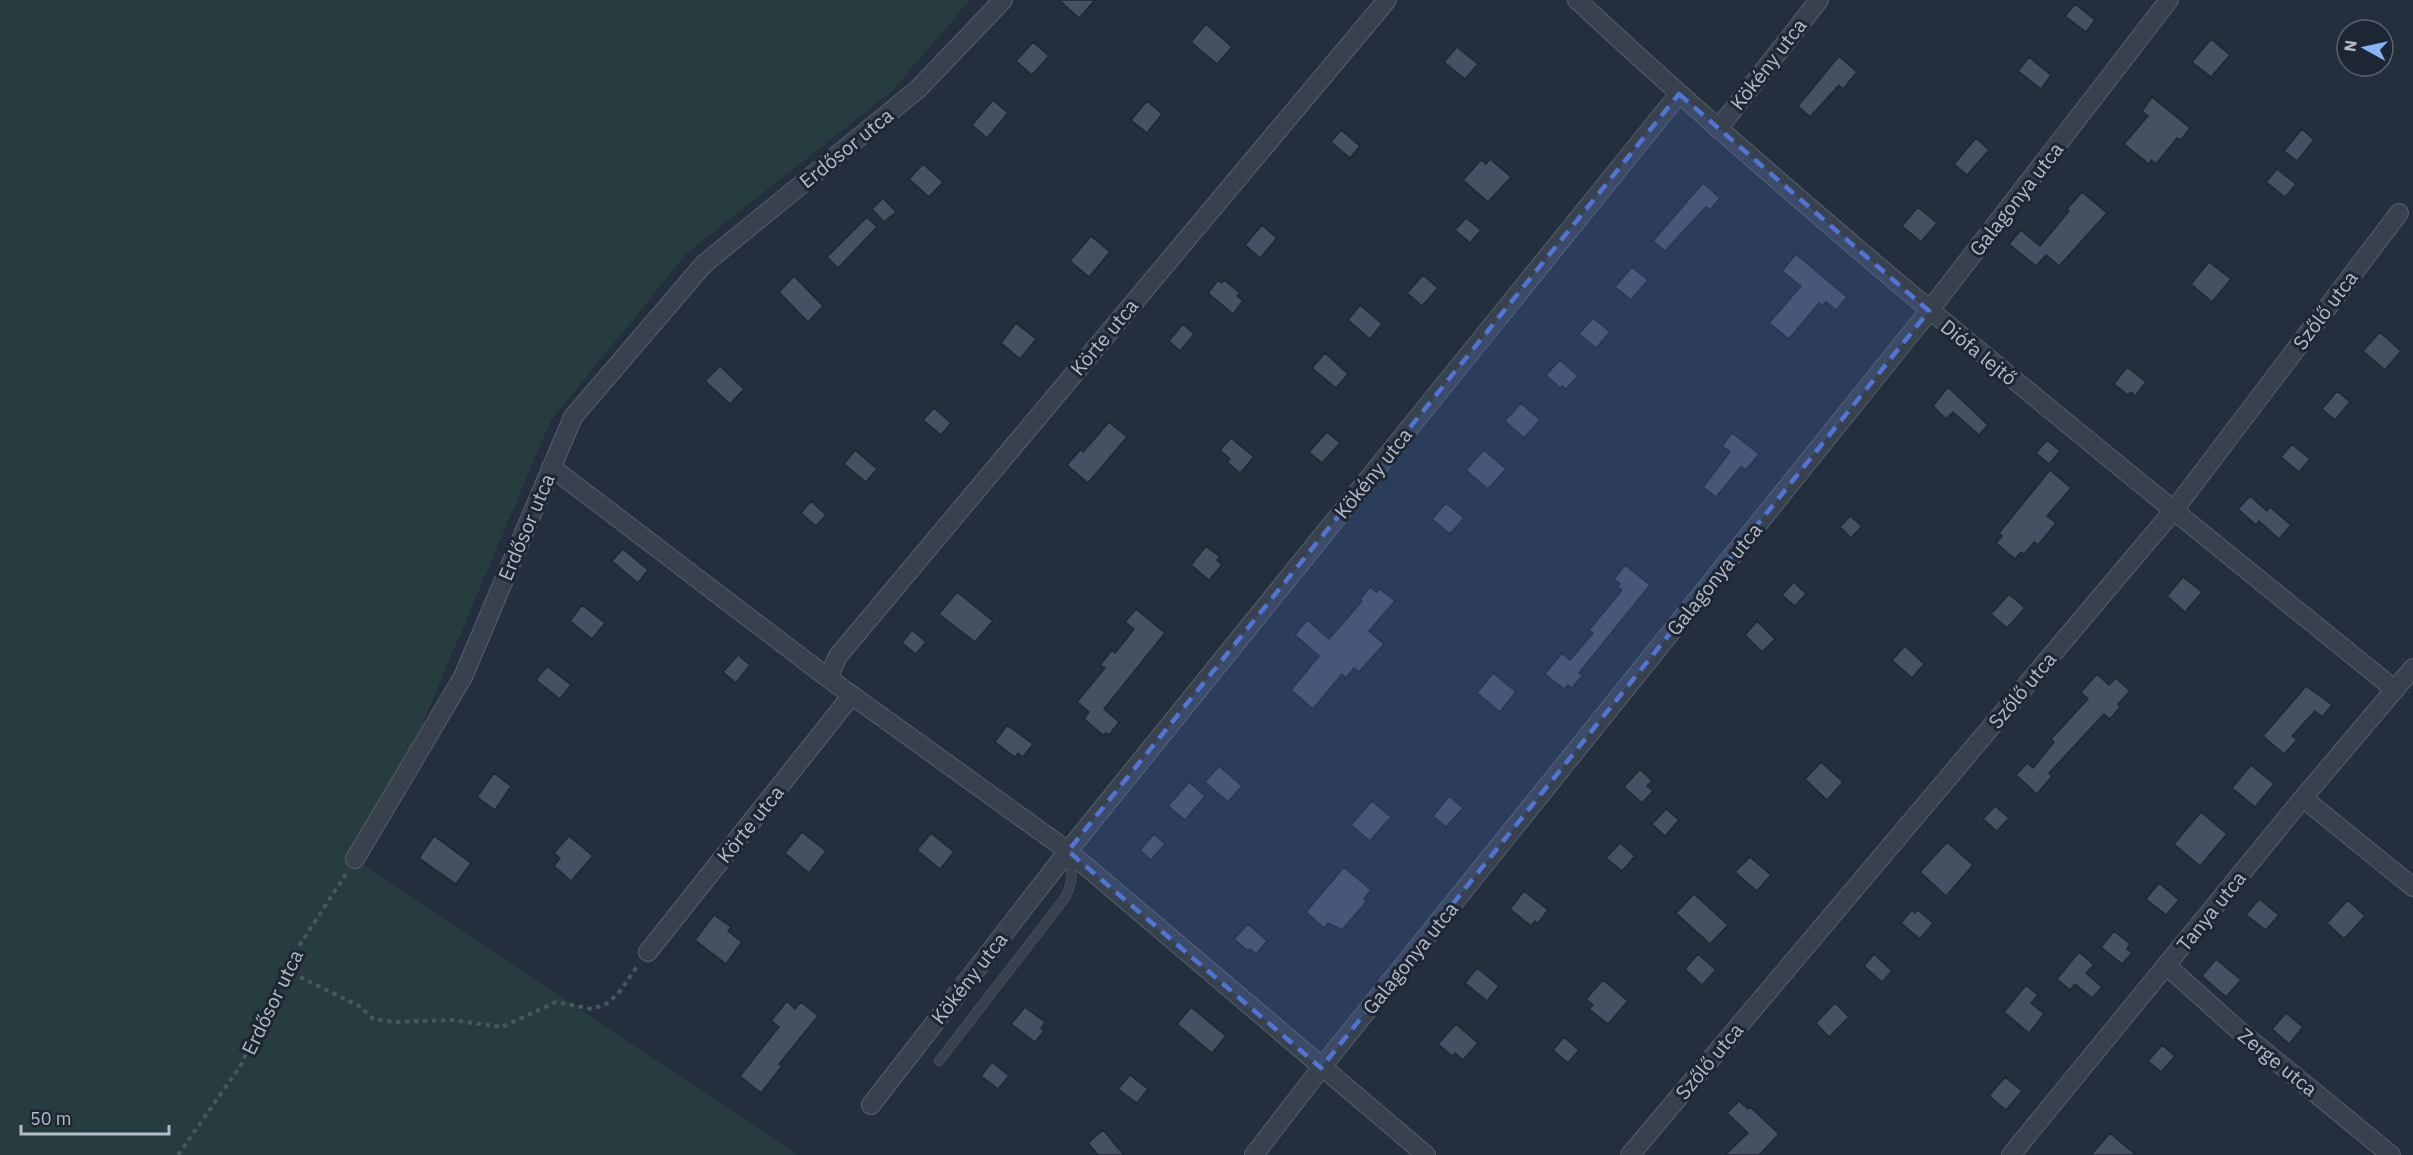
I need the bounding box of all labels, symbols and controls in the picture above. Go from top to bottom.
street label: Kökény utca [1724,12,1813,115]
north arrow [2335,18,2395,78]
text: N [2339,39,2361,53]
street label: Erdősor utca [793,102,899,194]
street label: Galagonya utca [1963,136,2069,262]
street label: Szőlő utca [2286,265,2364,355]
street label: Körte utca [1064,293,1144,381]
street label: Diófa lejtő [1935,313,2023,391]
street label: Kökény utca [1328,422,1418,524]
street label: Erdősor utca [491,469,561,585]
street label: Galagonya utca [1660,517,1768,641]
street label: Szőlő utca [1982,646,2062,734]
street label: Körte utca [710,779,790,868]
street label: Tanya utca [2170,865,2252,957]
street label: Galagonya utca [1356,896,1464,1020]
street label: Kökény utca [925,926,1014,1029]
street label: Erdősor utca [235,945,309,1059]
street label: Szőlő utca [1669,1017,1749,1105]
street label: Zerge utca [2233,1022,2323,1102]
scale bar [21,1098,170,1136]
text: 50 m [30,1107,72,1130]

